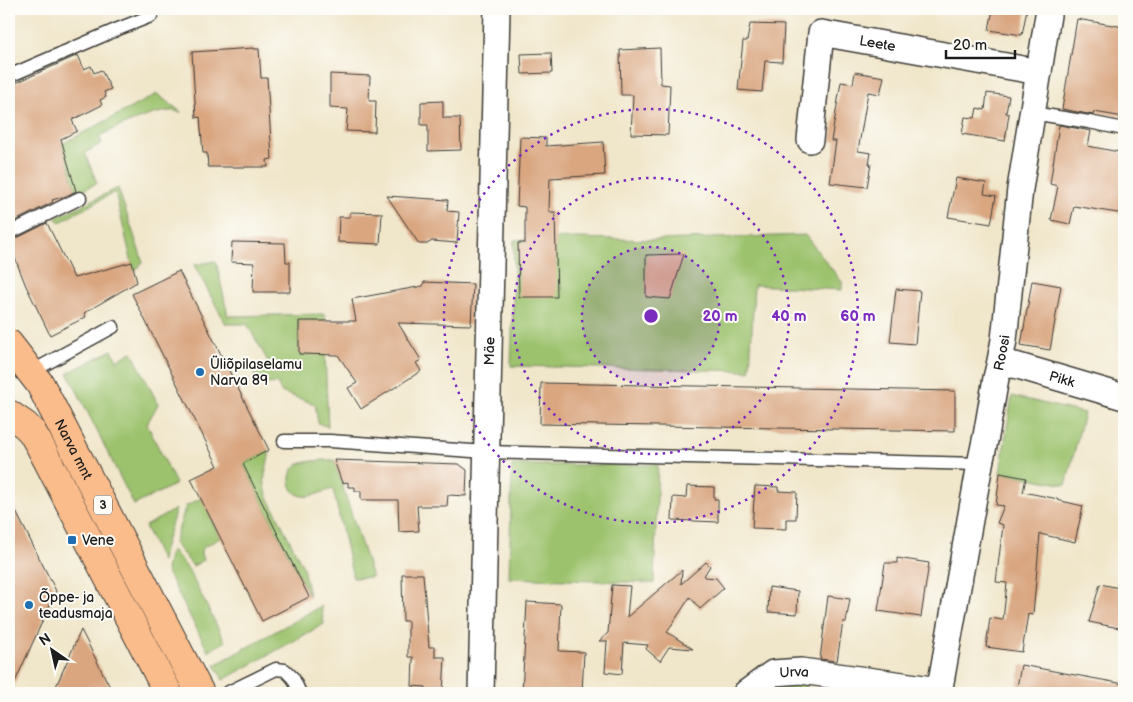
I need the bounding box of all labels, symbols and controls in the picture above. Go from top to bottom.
scale bar [946,28,1014,60]
street label: Leete [858,32,897,55]
text: 20 m [953,36,987,55]
centre of rings [642,307,660,325]
text: 20 m [703,307,738,326]
text: 40 m [771,307,807,326]
text: 60 m [840,307,876,326]
street label: Roosi [990,334,1013,372]
street label: Mäe [481,337,498,365]
place label: Üliõpilaselamu Narva 89 [210,355,302,389]
marker: Üliõpilaselamu Narva 89 [194,366,206,378]
street label: Pikk [1047,367,1077,391]
street label: Narva mnt [51,416,96,483]
road number: 3 [94,496,112,514]
place label: Vene [82,532,114,549]
marker: Vene [66,534,78,546]
place label: Õppe- ja teadusmaja [39,587,113,622]
marker: Õppe- ja teadusmaja [23,599,35,611]
north arrow [28,624,78,674]
text: N [36,630,54,650]
street label: Urva [779,663,810,682]

